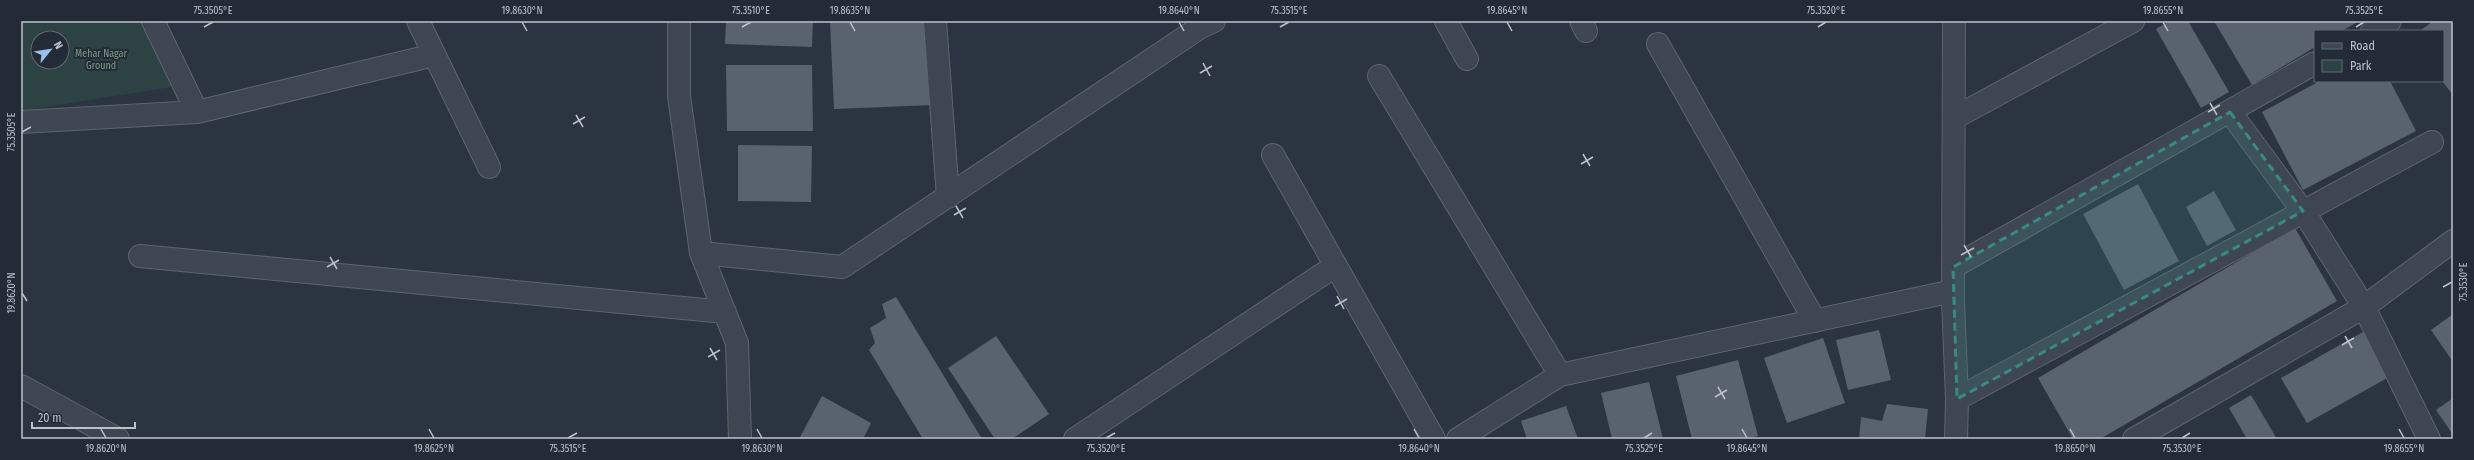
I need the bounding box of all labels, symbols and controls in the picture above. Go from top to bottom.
text: 75.3505°E [194,5,233,17]
text: 19.8630°N [501,5,543,17]
text: 75.3510°E [732,5,770,17]
text: 19.8635°N [830,5,870,17]
text: 19.8640°N [1158,5,1200,17]
text: 75.3515°E [1270,5,1308,17]
text: 19.8645°N [1487,5,1527,17]
text: 75.3520°E [1807,5,1846,17]
text: 19.8655°N [2143,5,2183,17]
text: 75.3525°E [2345,5,2383,17]
north arrow [30,30,70,70]
legend [2314,30,2444,82]
text: N [51,39,66,51]
text: Road [2350,39,2375,53]
park label: Mehar Nagar Ground [75,48,127,72]
text: Park [2350,59,2372,73]
text: 75.3505°E [6,112,18,151]
text: 75.3530°E [2458,262,2470,301]
text: 19.8620°N [6,272,18,314]
scale bar [32,404,135,430]
text: 20 m [38,411,62,425]
text: 19.8620°N [85,443,127,455]
text: 19.8625°N [414,443,454,455]
text: 75.3515°E [549,443,587,455]
text: 19.8630°N [741,443,783,455]
text: 75.3520°E [1087,443,1126,455]
text: 19.8640°N [1398,443,1440,455]
text: 75.3525°E [1625,443,1663,455]
text: 19.8645°N [1727,443,1767,455]
text: 19.8650°N [2054,443,2096,455]
text: 75.3530°E [2163,443,2202,455]
text: 19.8655°N [2384,443,2424,455]

